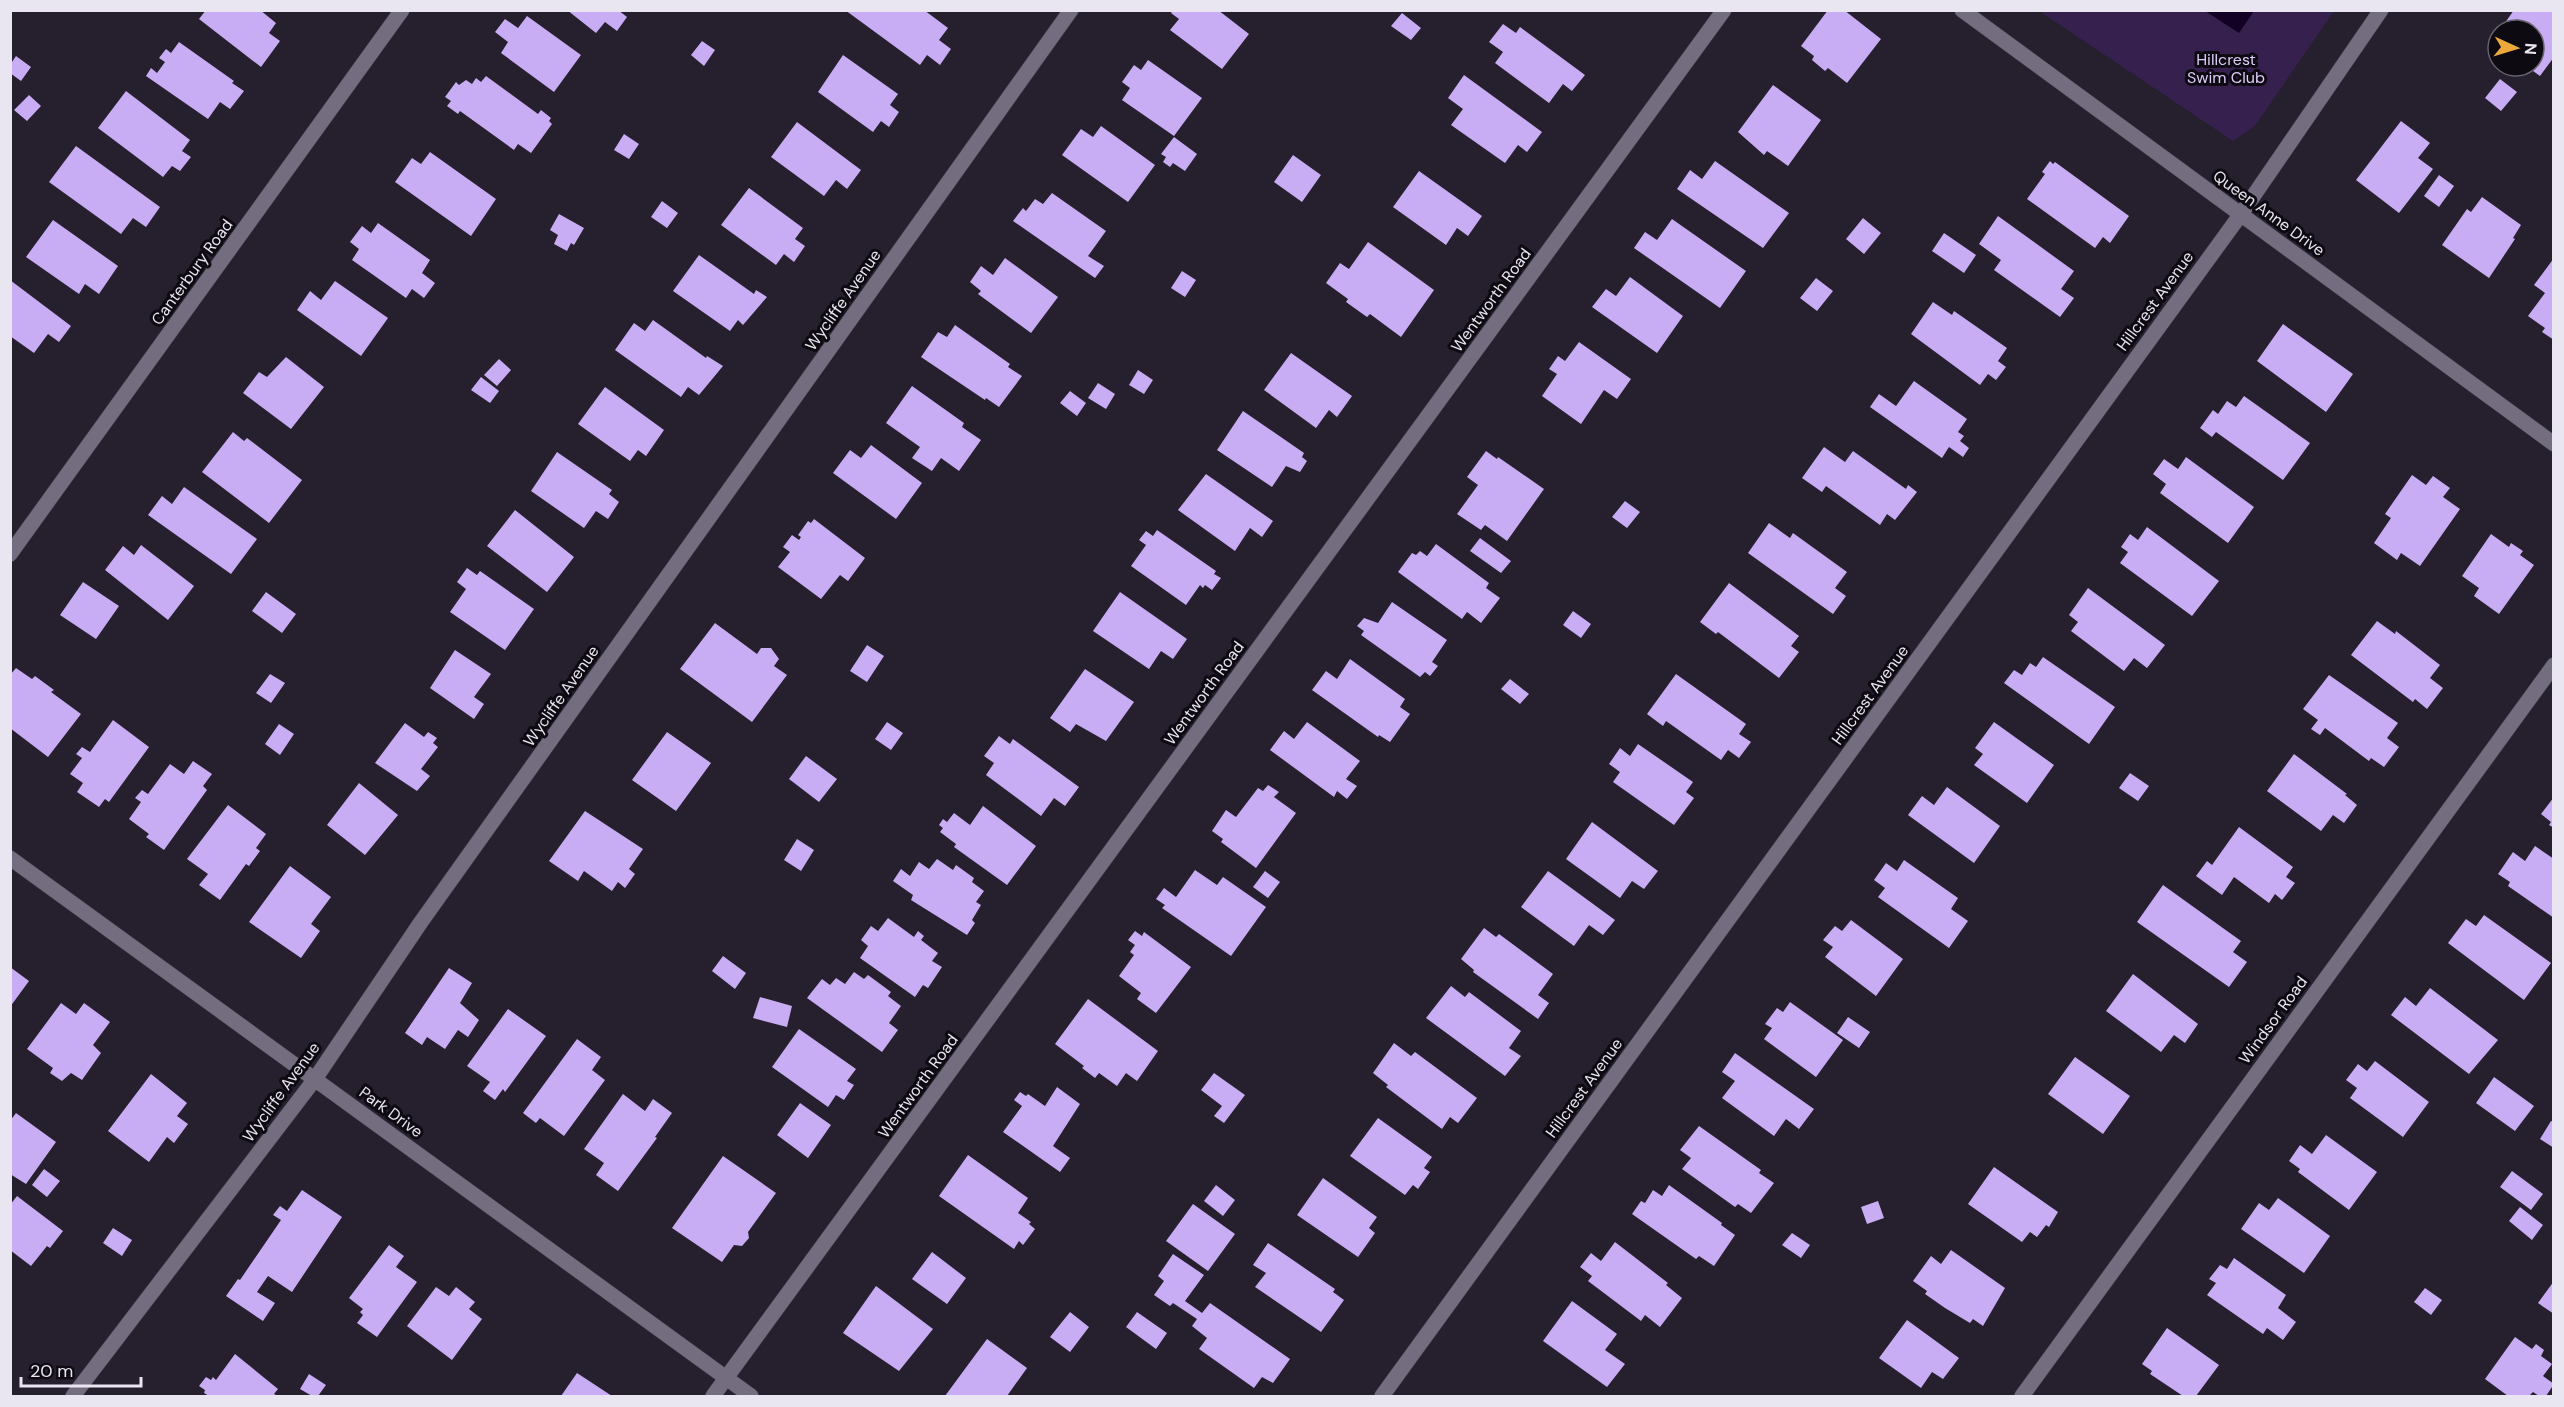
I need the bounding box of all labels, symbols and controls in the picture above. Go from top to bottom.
north arrow [2486,18,2546,78]
text: N [2520,42,2541,56]
park label: Hillcrest Swim Club [2187,49,2265,88]
street label: Queen Anne Drive [2209,165,2329,261]
street label: Canterbury Road [146,215,238,329]
street label: Wentworth Road [1446,244,1536,356]
street label: Wycliffe Avenue [800,245,886,355]
street label: Hillcrest Avenue [2112,247,2198,355]
street label: Wentworth Road [1159,637,1249,749]
street label: Wycliffe Avenue [518,641,604,751]
street label: Hillcrest Avenue [1827,641,1913,749]
street label: Windsor Road [2234,972,2312,1068]
street label: Wentworth Road [873,1030,963,1142]
street label: Hillcrest Avenue [1541,1034,1627,1142]
street label: Wycliffe Avenue [238,1038,324,1146]
street label: Park Drive [355,1082,427,1142]
scale bar [21,1350,141,1388]
text: 20 m [30,1359,73,1383]

